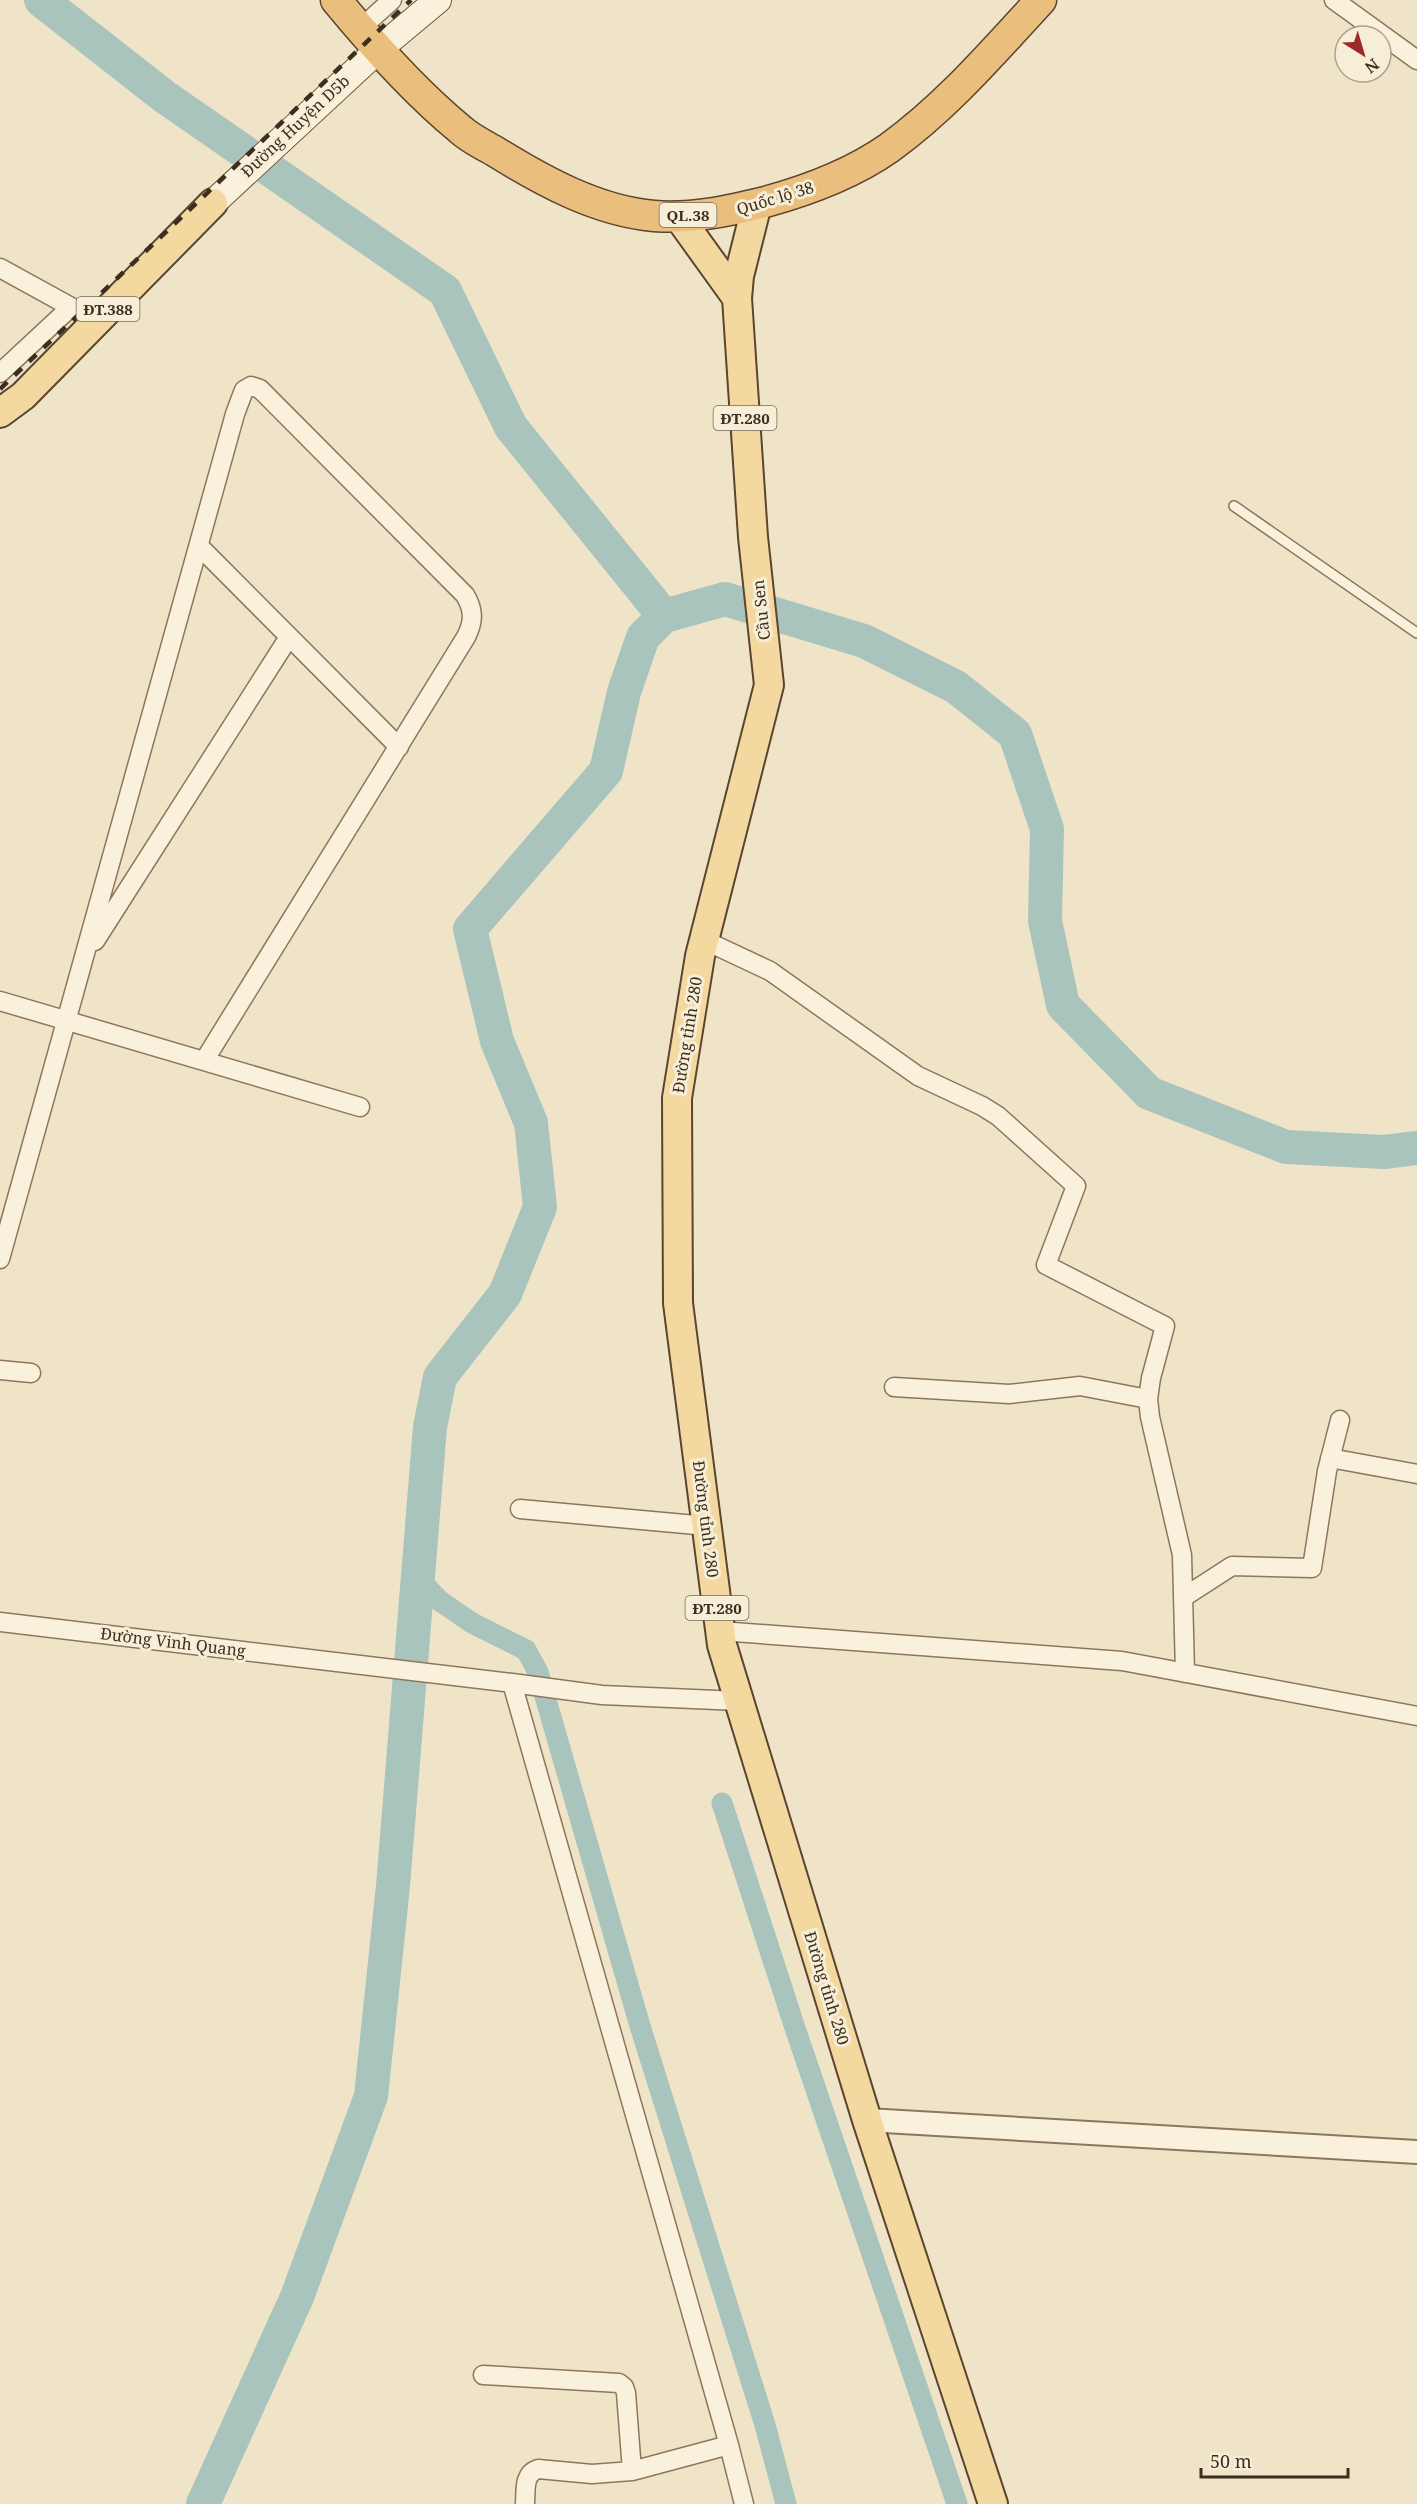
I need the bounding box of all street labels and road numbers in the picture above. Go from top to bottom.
street label: Đường Huyện D5b [236,70,354,182]
street label: Quốc lộ 38 [734,176,816,220]
road number: QL.38 [660,203,716,227]
road number: ĐT.388 [76,297,140,321]
road number: ĐT.280 [714,406,777,430]
street label: Cầu Sen [747,579,775,641]
street label: Đường tỉnh 280 [667,975,707,1095]
street label: Đường tỉnh 280 [688,1459,724,1579]
road number: ĐT.280 [686,1596,748,1620]
street label: Đường Vinh Quang [99,1622,247,1662]
street label: Đường tỉnh 280 [799,1928,855,2048]

